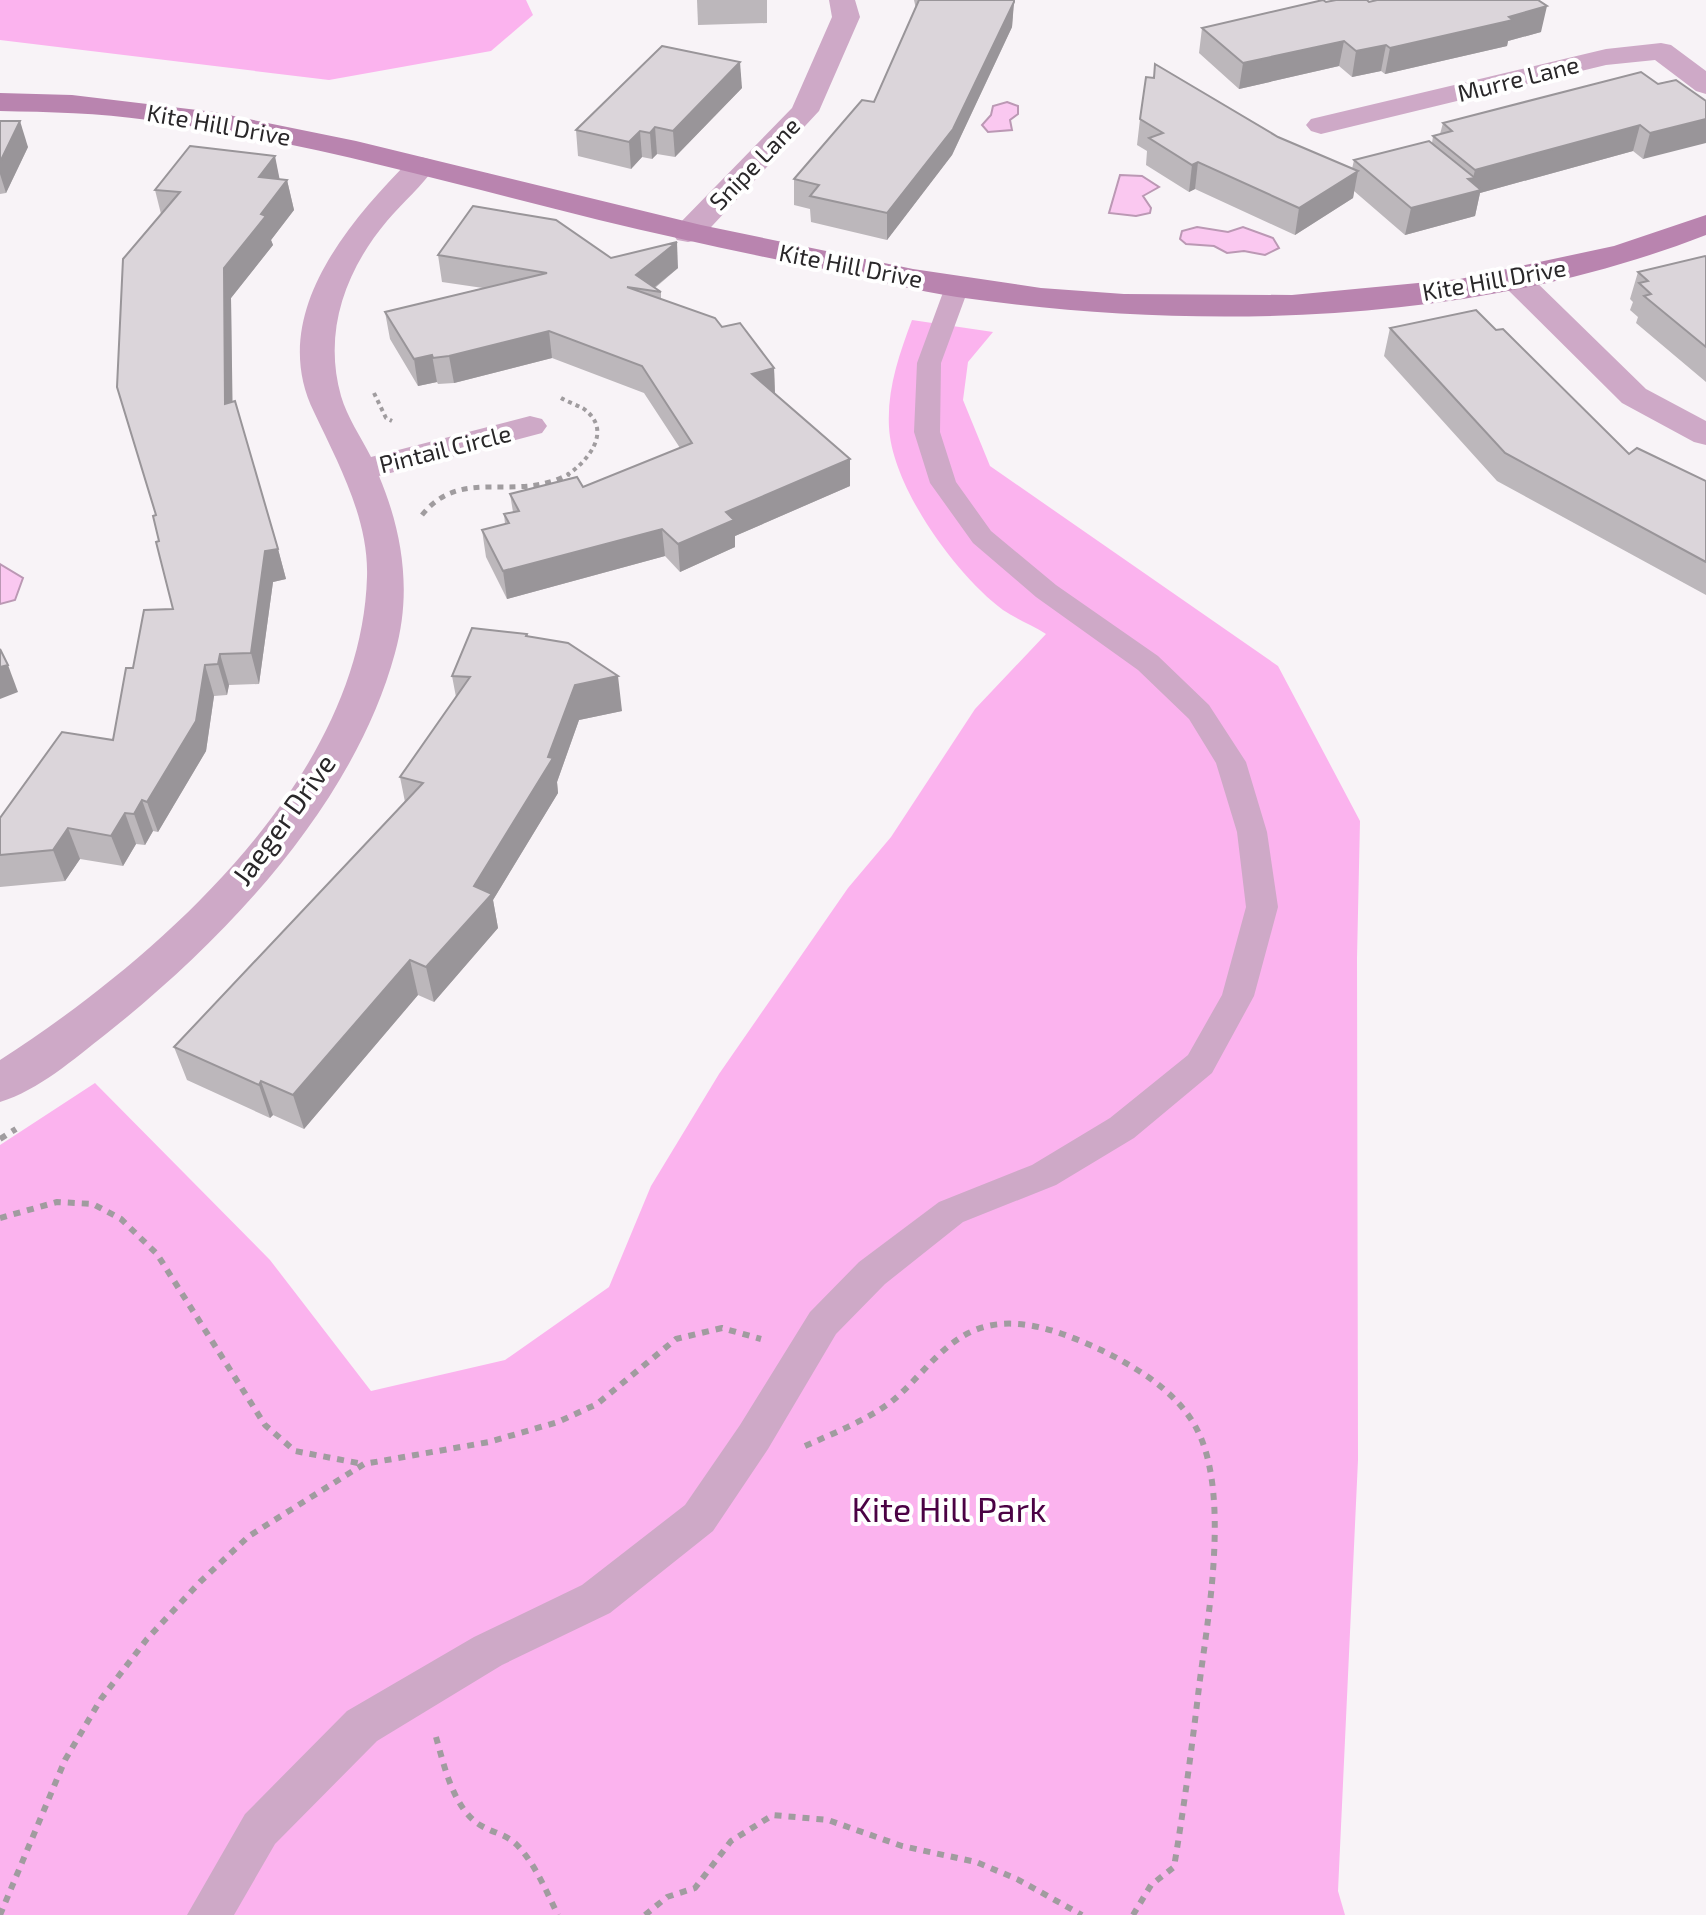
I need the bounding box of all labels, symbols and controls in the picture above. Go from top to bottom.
street label: Murre Lane [1454,49,1582,107]
street label: Kite Hill Drive [145,97,293,151]
street label: Snipe Lane [703,111,805,215]
street label: Kite Hill Drive [777,237,925,293]
street label: Kite Hill Drive [1420,252,1568,306]
street label: Pintail Circle [376,418,514,478]
street label: Jaeger Drive [224,747,342,891]
park label: Kite Hill Park [852,1488,1046,1529]

